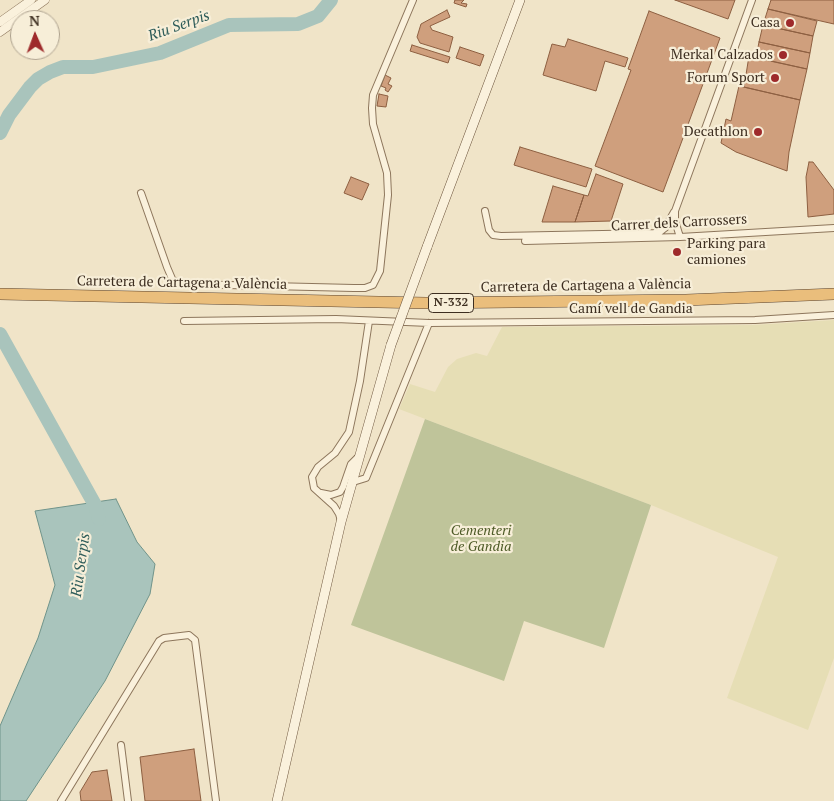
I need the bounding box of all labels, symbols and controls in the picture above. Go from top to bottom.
water label: Riu Serpis [146,7,212,45]
north arrow [10,10,60,60]
text: N [29,11,40,30]
place label: Casa [751,15,780,31]
marker: Casa [784,17,796,29]
place label: Merkal Calzados [671,47,773,63]
marker: Merkal Calzados [777,49,789,61]
place label: Forum Sport [687,70,765,86]
marker: Forum Sport [769,72,781,84]
place label: Decathlon [684,124,748,140]
marker: Decathlon [752,126,764,138]
street label: Carrer dels Carrossers [610,211,748,235]
place label: Parking para camiones [687,236,766,268]
marker: Parking para camiones [671,246,683,258]
street label: Carretera de Cartagena a València [77,273,287,293]
street label: Carretera de Cartagena a València [481,276,691,296]
road number: N-332 [428,294,474,312]
street label: Camí vell de Gandia [569,301,693,317]
park label: Cementeri de Gandia [451,523,511,556]
water label: Riu Serpis [68,532,94,598]

